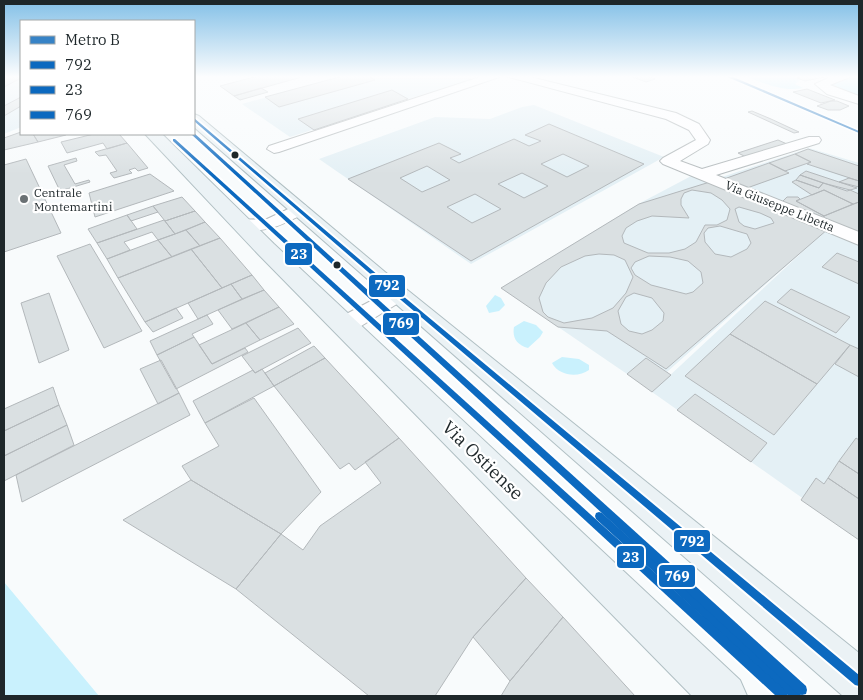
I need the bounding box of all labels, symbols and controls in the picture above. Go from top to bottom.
legend [20,20,195,135]
text: Metro B [65,30,120,49]
text: 792 [65,55,92,74]
text: 23 [65,80,83,99]
text: 769 [65,105,92,124]
unlabelled marker [230,150,240,160]
street label: Via Giuseppe Libetta [723,177,837,235]
place label: Centrale Montemartini [34,185,113,214]
marker: Centrale Montemartini [18,193,30,205]
line badge: 23 [284,242,313,266]
text: 23 [291,245,307,263]
unlabelled marker [332,260,342,270]
line badge: 792 [368,274,406,298]
text: 792 [374,276,400,294]
line badge: 769 [382,312,420,336]
text: 769 [388,314,414,332]
street label: Via Ostiense [437,415,529,505]
line badge: 792 [673,529,711,553]
text: 792 [679,532,705,550]
line badge: 23 [616,545,645,569]
text: 23 [623,548,639,566]
line badge: 769 [658,564,696,588]
text: 769 [664,567,690,585]

